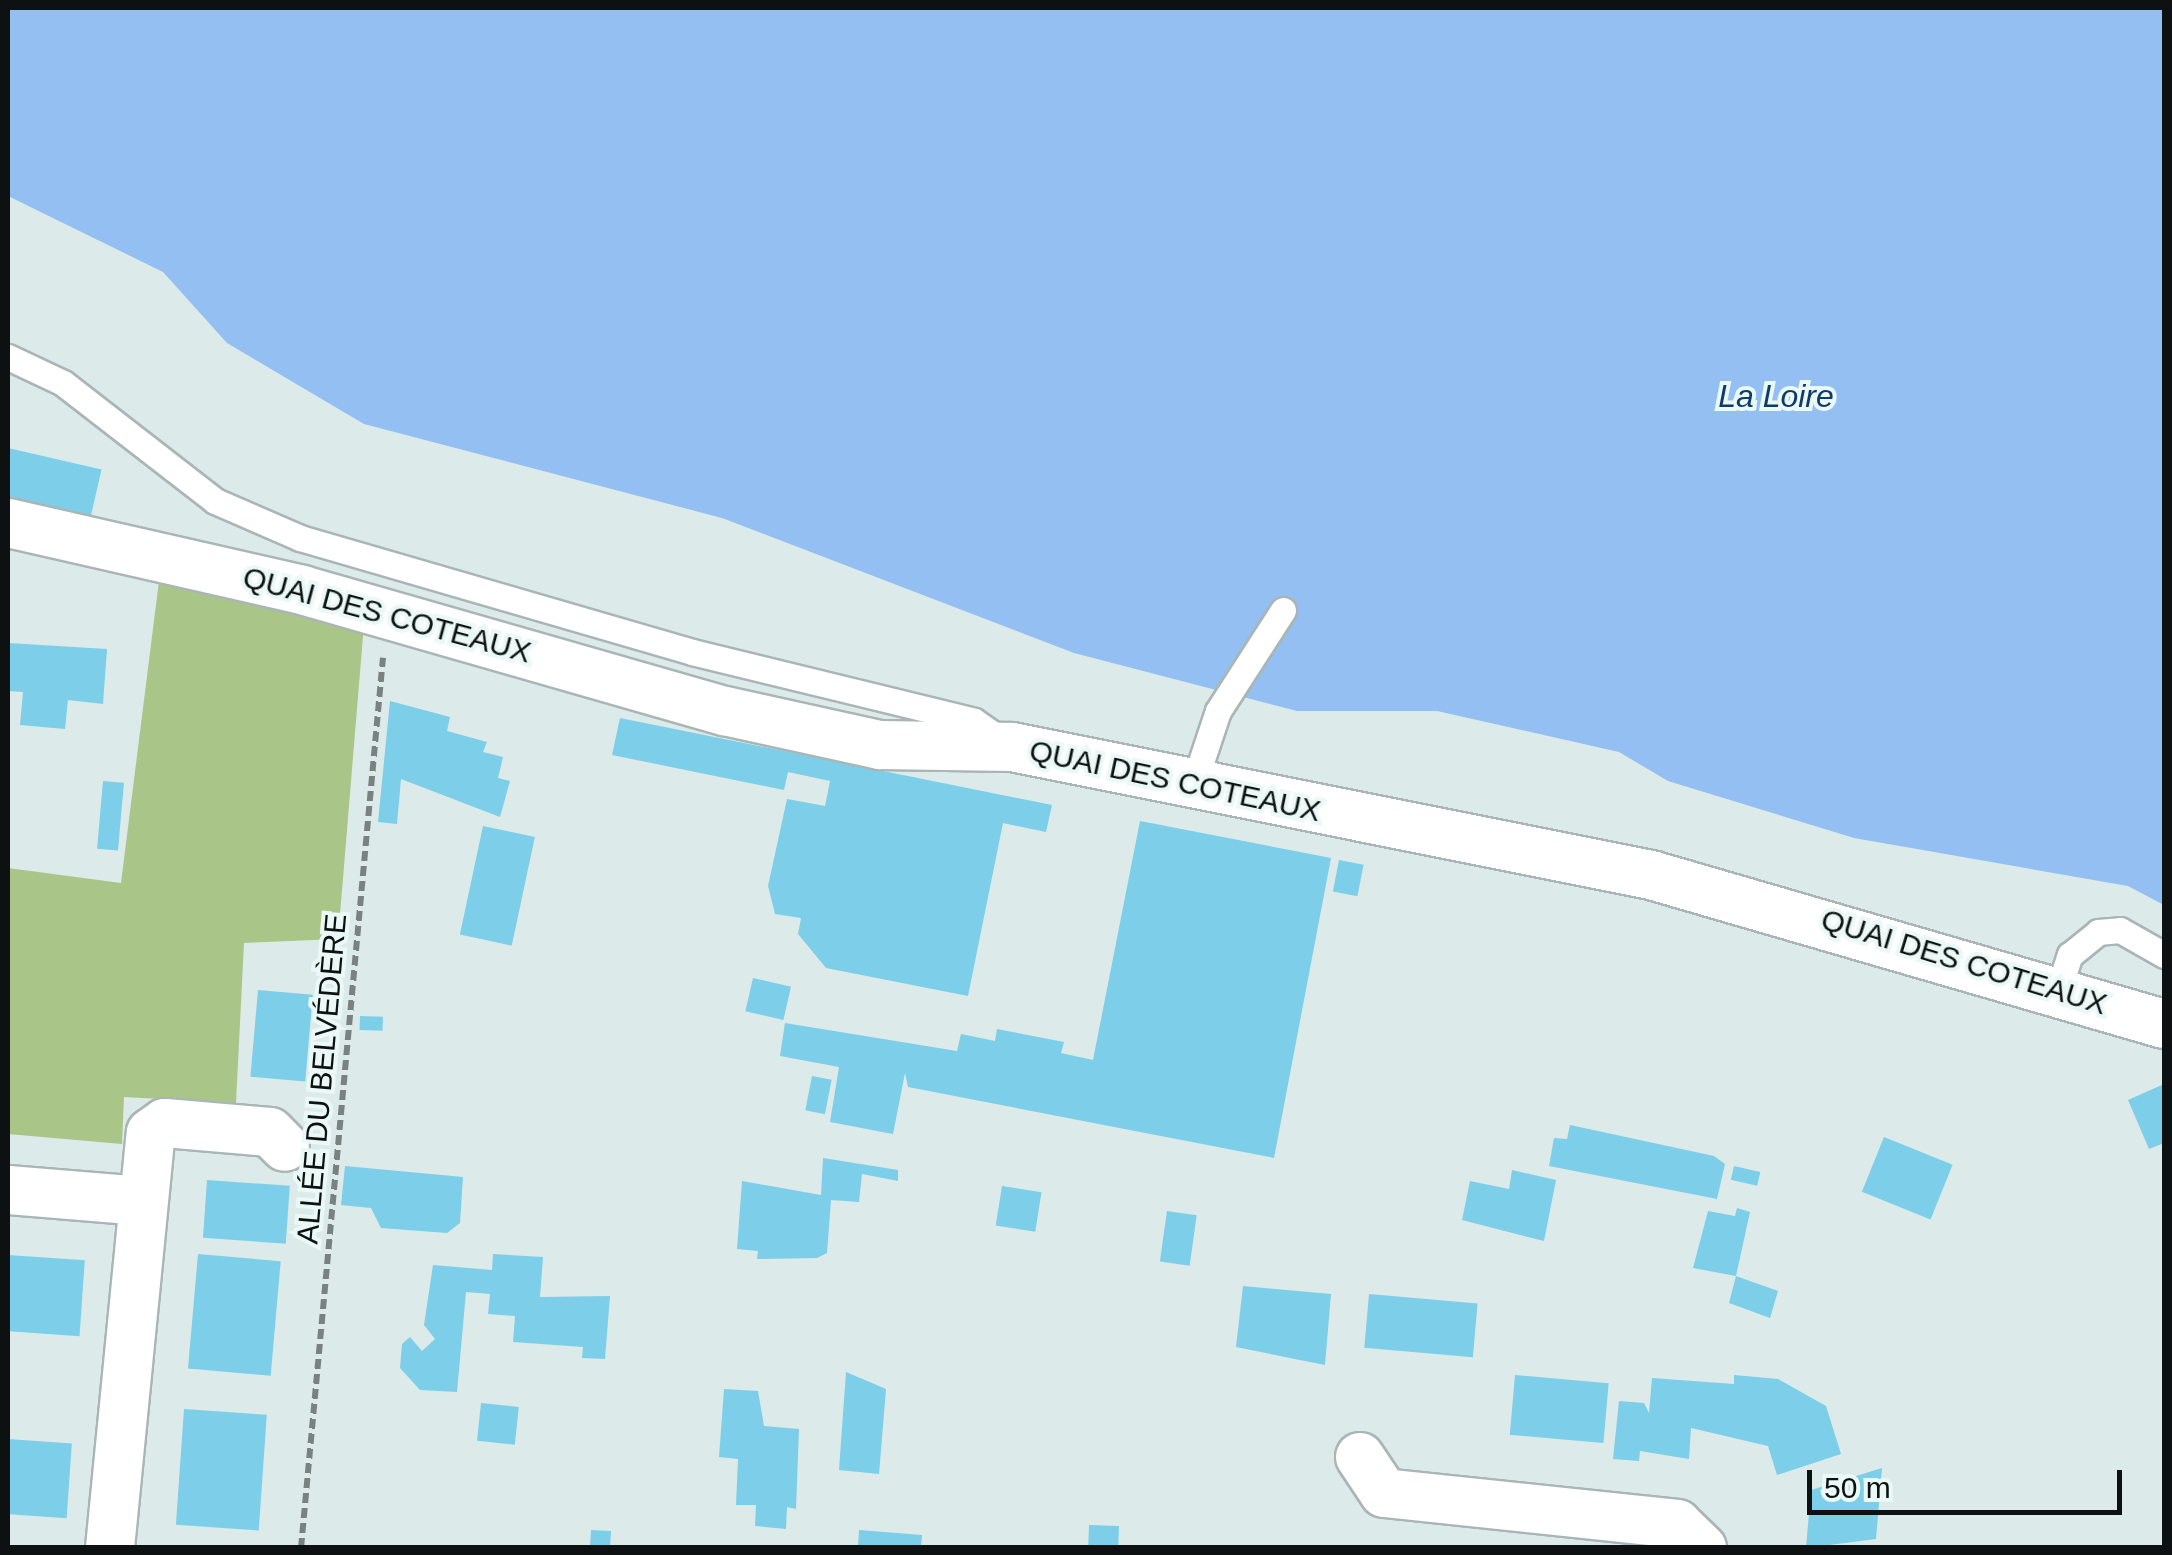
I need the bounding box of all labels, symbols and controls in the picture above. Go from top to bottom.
water label: La Loire [1718,377,1834,415]
street label: QUAI DES COTEAUX [239,559,535,671]
street label: QUAI DES COTEAUX [1026,733,1324,829]
street label: QUAI DES COTEAUX [1817,901,2111,1023]
street label: ALLÉE DU BELVÉDÈRE [290,912,354,1246]
scale bar [1812,1450,2127,1512]
text: 50 m [1824,1471,1891,1504]

